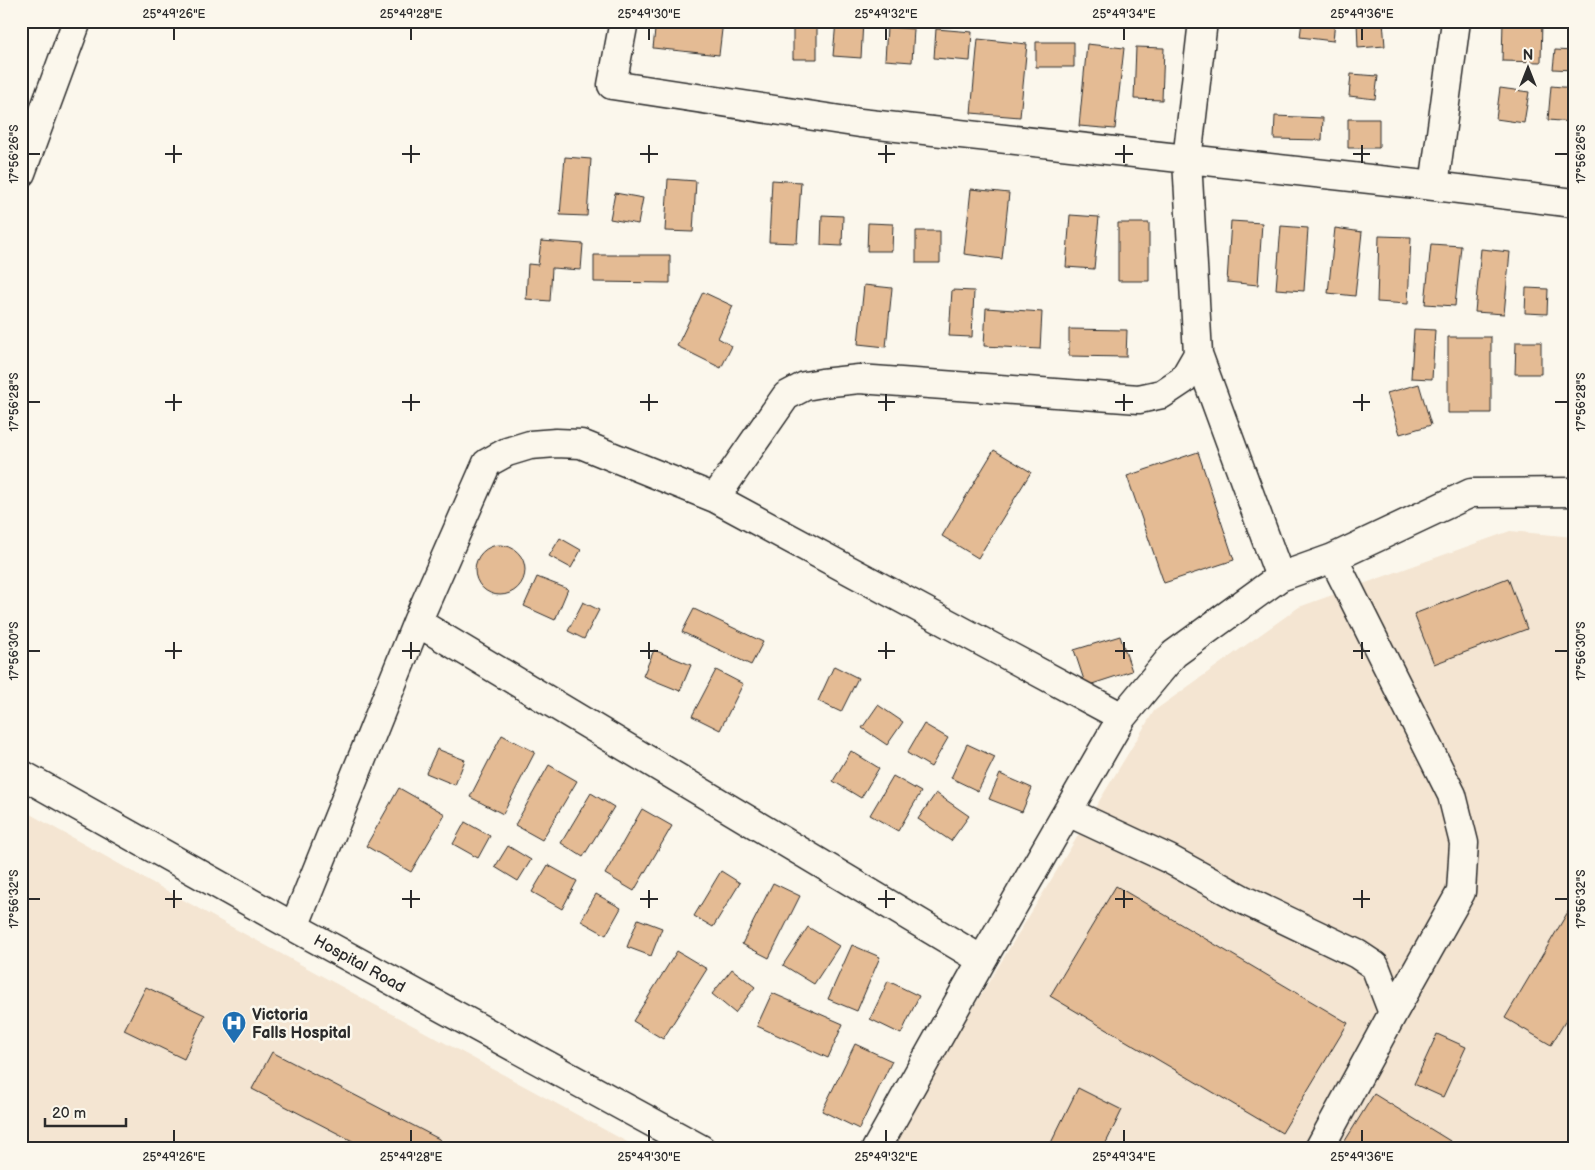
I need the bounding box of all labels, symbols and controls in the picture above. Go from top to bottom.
text: 25°49'26"E [142,7,206,22]
text: 25°49'28"E [380,7,442,22]
text: 25°49'30"E [617,7,681,22]
text: 25°49'32"E [854,7,918,22]
text: 25°49'34"E [1092,7,1156,22]
text: 25°49'36"E [1330,7,1394,22]
north arrow [1502,42,1552,92]
text: N [1523,47,1533,64]
text: 17°56'26"S [7,124,22,184]
text: 17°56'26"S [1574,124,1589,184]
text: 17°56'28"S [7,373,22,431]
text: 17°56'28"S [1574,373,1589,431]
text: 17°56'30"S [7,621,22,681]
text: 17°56'30"S [1574,621,1589,681]
text: 17°56'32"S [7,869,22,929]
text: 17°56'32"S [1574,869,1589,929]
street label: Hospital Road [310,931,408,997]
place label: Victoria Falls Hospital [252,1006,351,1043]
hospital icon: Victoria Falls Hospital [221,1010,247,1044]
scale bar [45,1095,126,1127]
text: 20 m [52,1104,86,1123]
text: 25°49'26"E [142,1150,206,1165]
text: 25°49'28"E [380,1150,442,1165]
text: 25°49'30"E [617,1150,681,1165]
text: 25°49'32"E [854,1150,918,1165]
text: 25°49'34"E [1092,1150,1156,1165]
text: 25°49'36"E [1330,1150,1394,1165]

